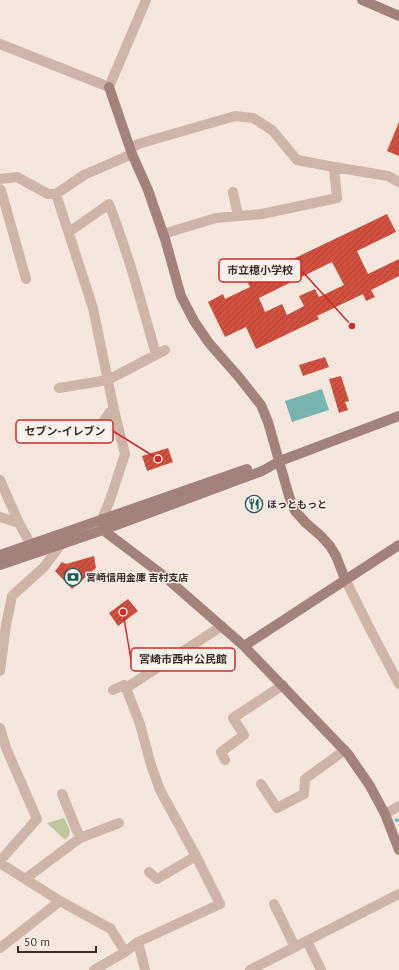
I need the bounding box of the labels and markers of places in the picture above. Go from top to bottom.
callout: 市立檍小学校 [219,259,301,282]
callout: セブン-イレブン [16,420,113,443]
restaurant icon: ほっともっと [244,494,264,514]
place label: ほっともっと [267,498,327,511]
bank icon: 宮崎信用金庫 吉村支店 [63,567,83,587]
place label: 宮崎信用金庫 吉村支店 [86,571,189,584]
callout: 宮崎市西中公民館 [131,648,235,671]

